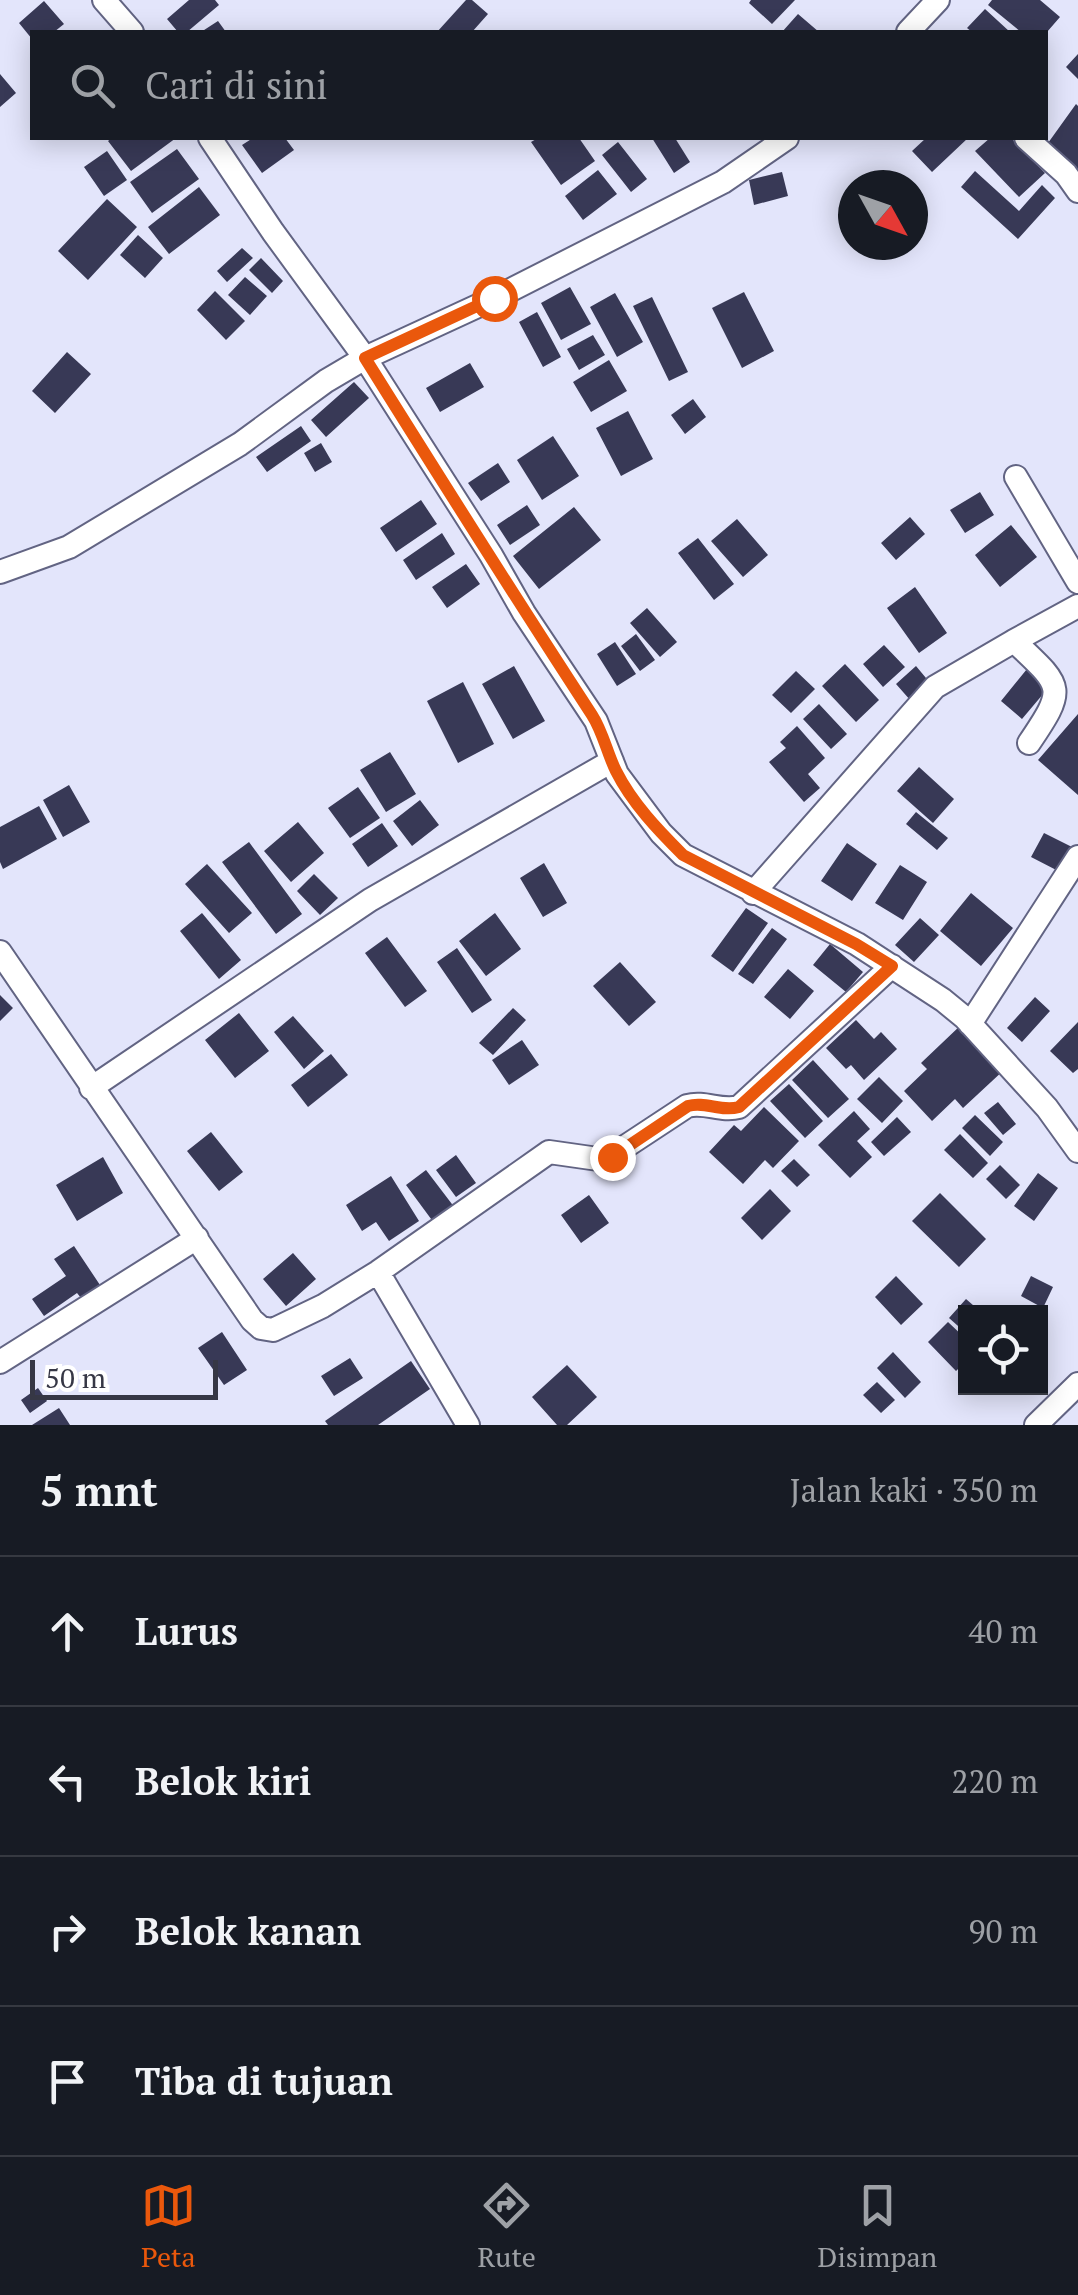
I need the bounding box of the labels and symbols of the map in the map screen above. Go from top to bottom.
north arrow [838,170,928,260]
route start [472,276,518,322]
route end [590,1135,636,1181]
scale bar [30,1355,218,1400]

